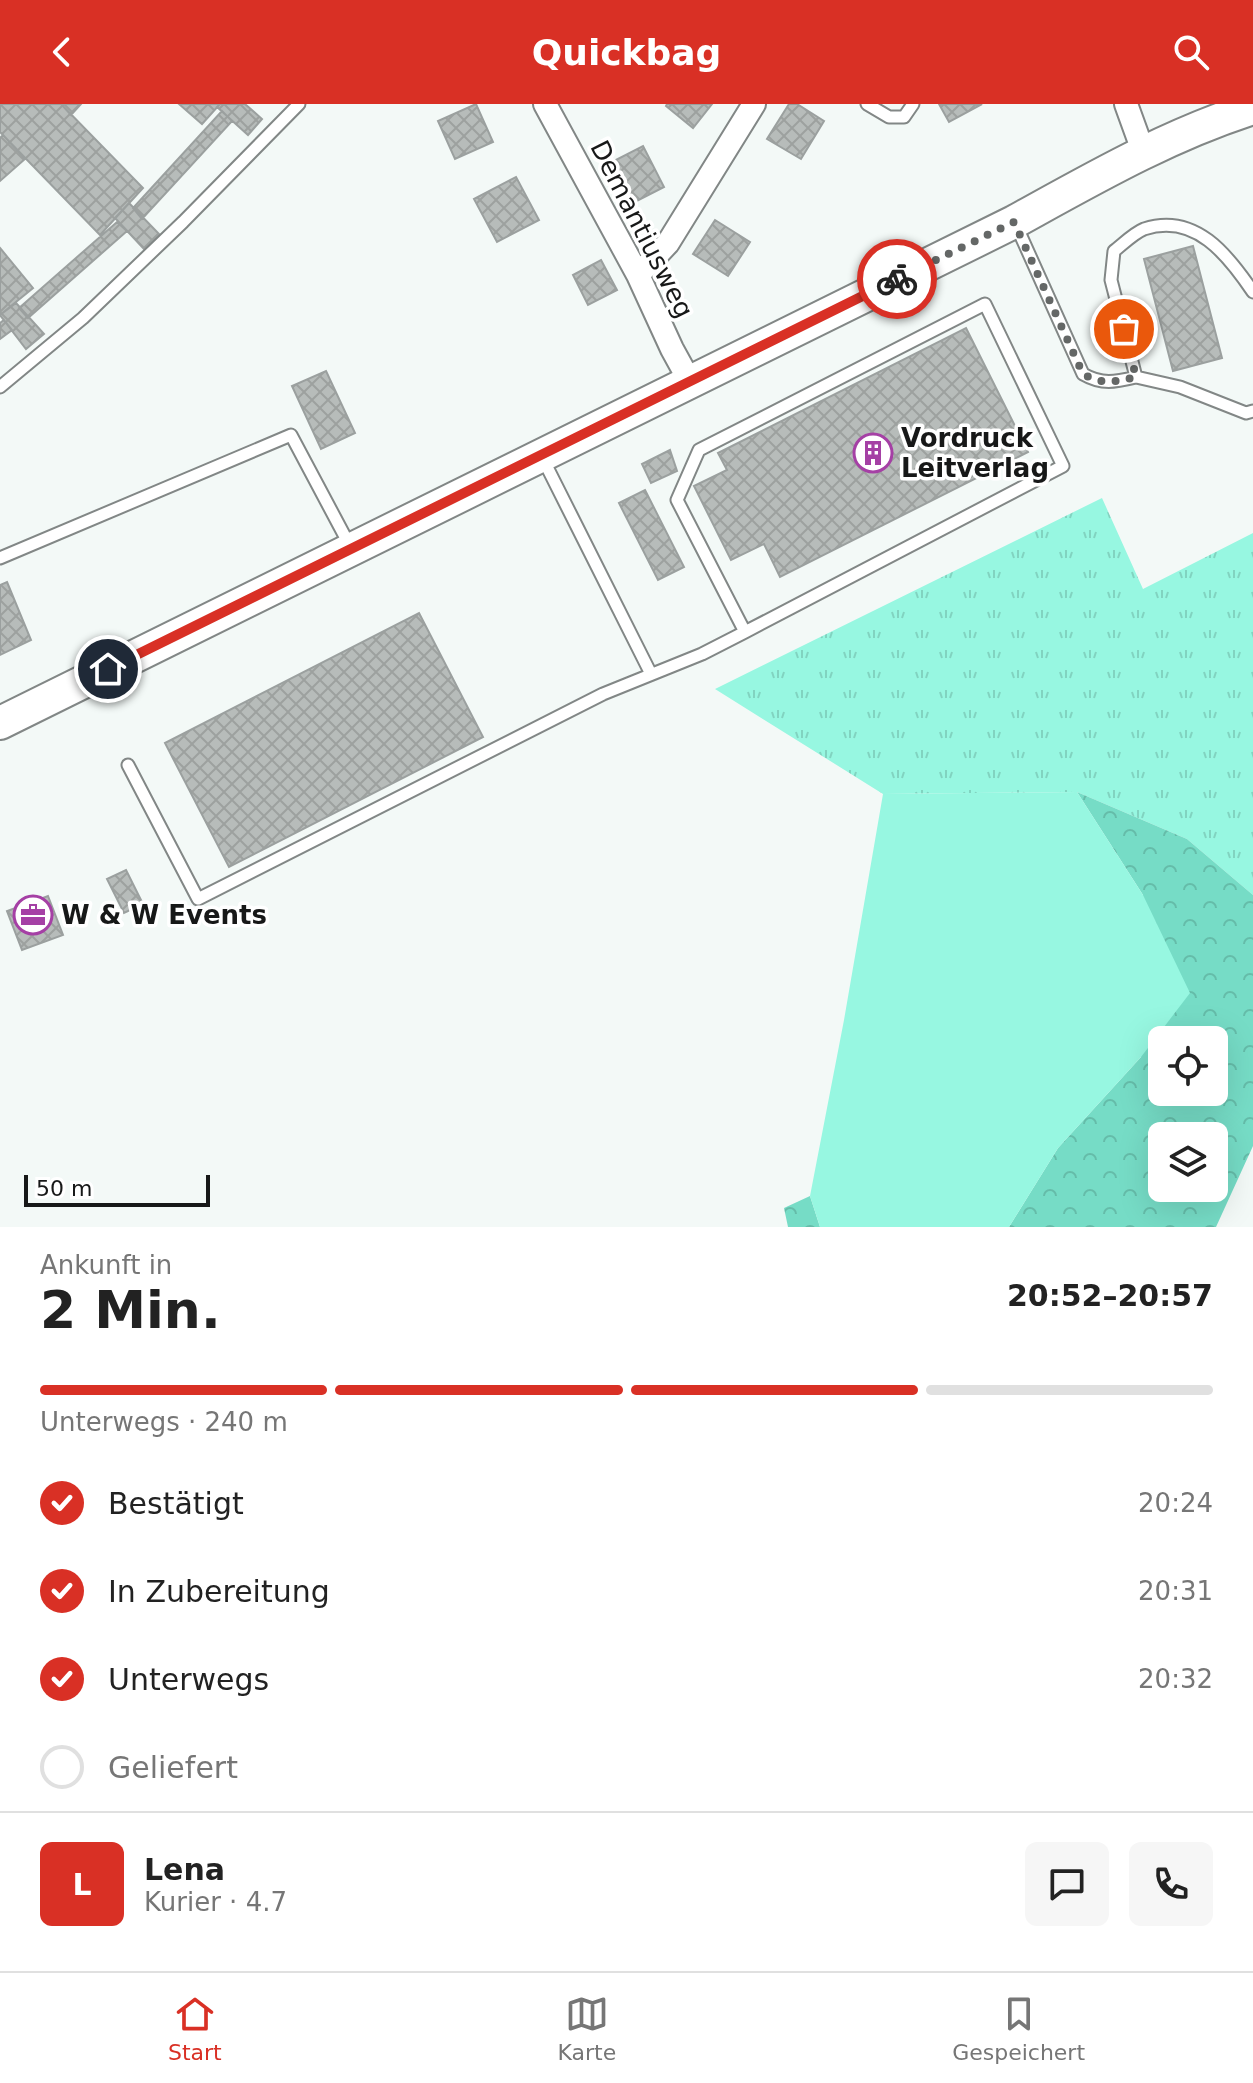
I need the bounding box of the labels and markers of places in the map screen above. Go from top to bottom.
pin [1090,295,1158,363]
place label: Vordruck Leitverlag [901,423,1049,483]
building icon: Vordruck Leitverlag [852,432,894,474]
pin [74,635,142,703]
office icon: W & W Events [12,894,54,936]
place label: W & W Events [61,900,267,930]

